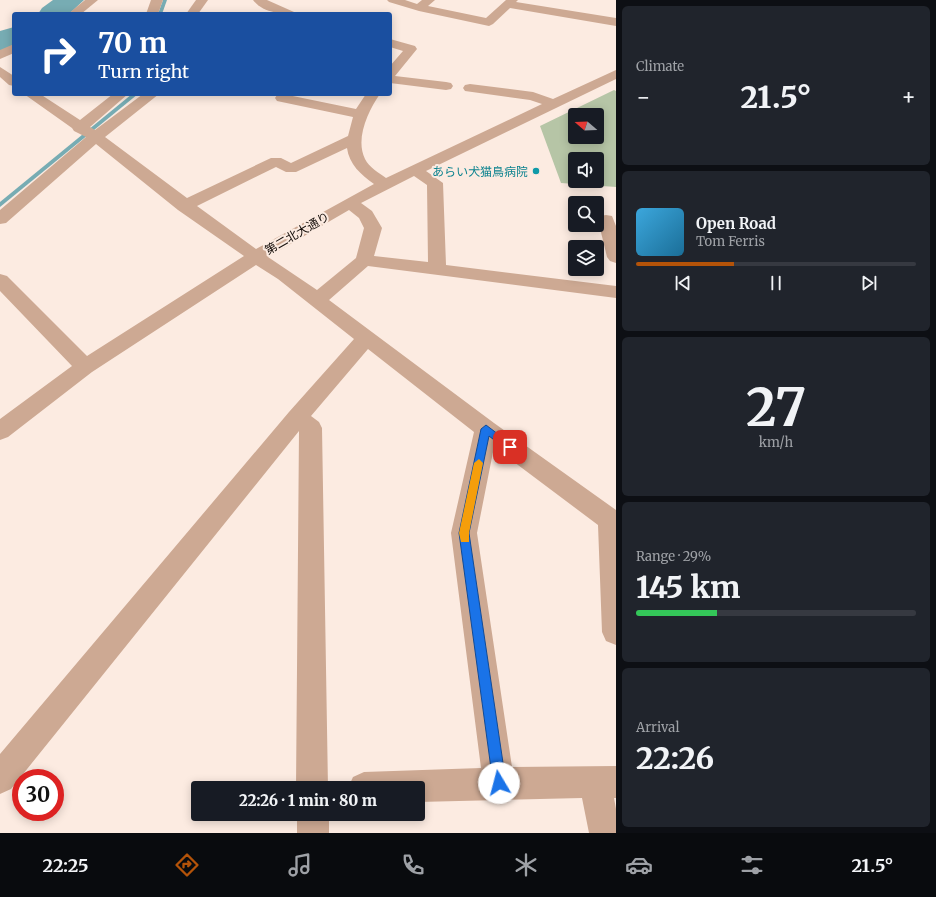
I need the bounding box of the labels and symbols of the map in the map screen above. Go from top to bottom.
north arrow [568,108,604,144]
place label: あらい犬猫鳥病院 [432,164,528,179]
marker: あらい犬猫鳥病院 [531,166,541,176]
street label: 第二北大通り [262,209,332,257]
pin [493,430,527,464]
position arrow [478,762,520,804]
speed limit sign: 30 [12,769,64,821]

